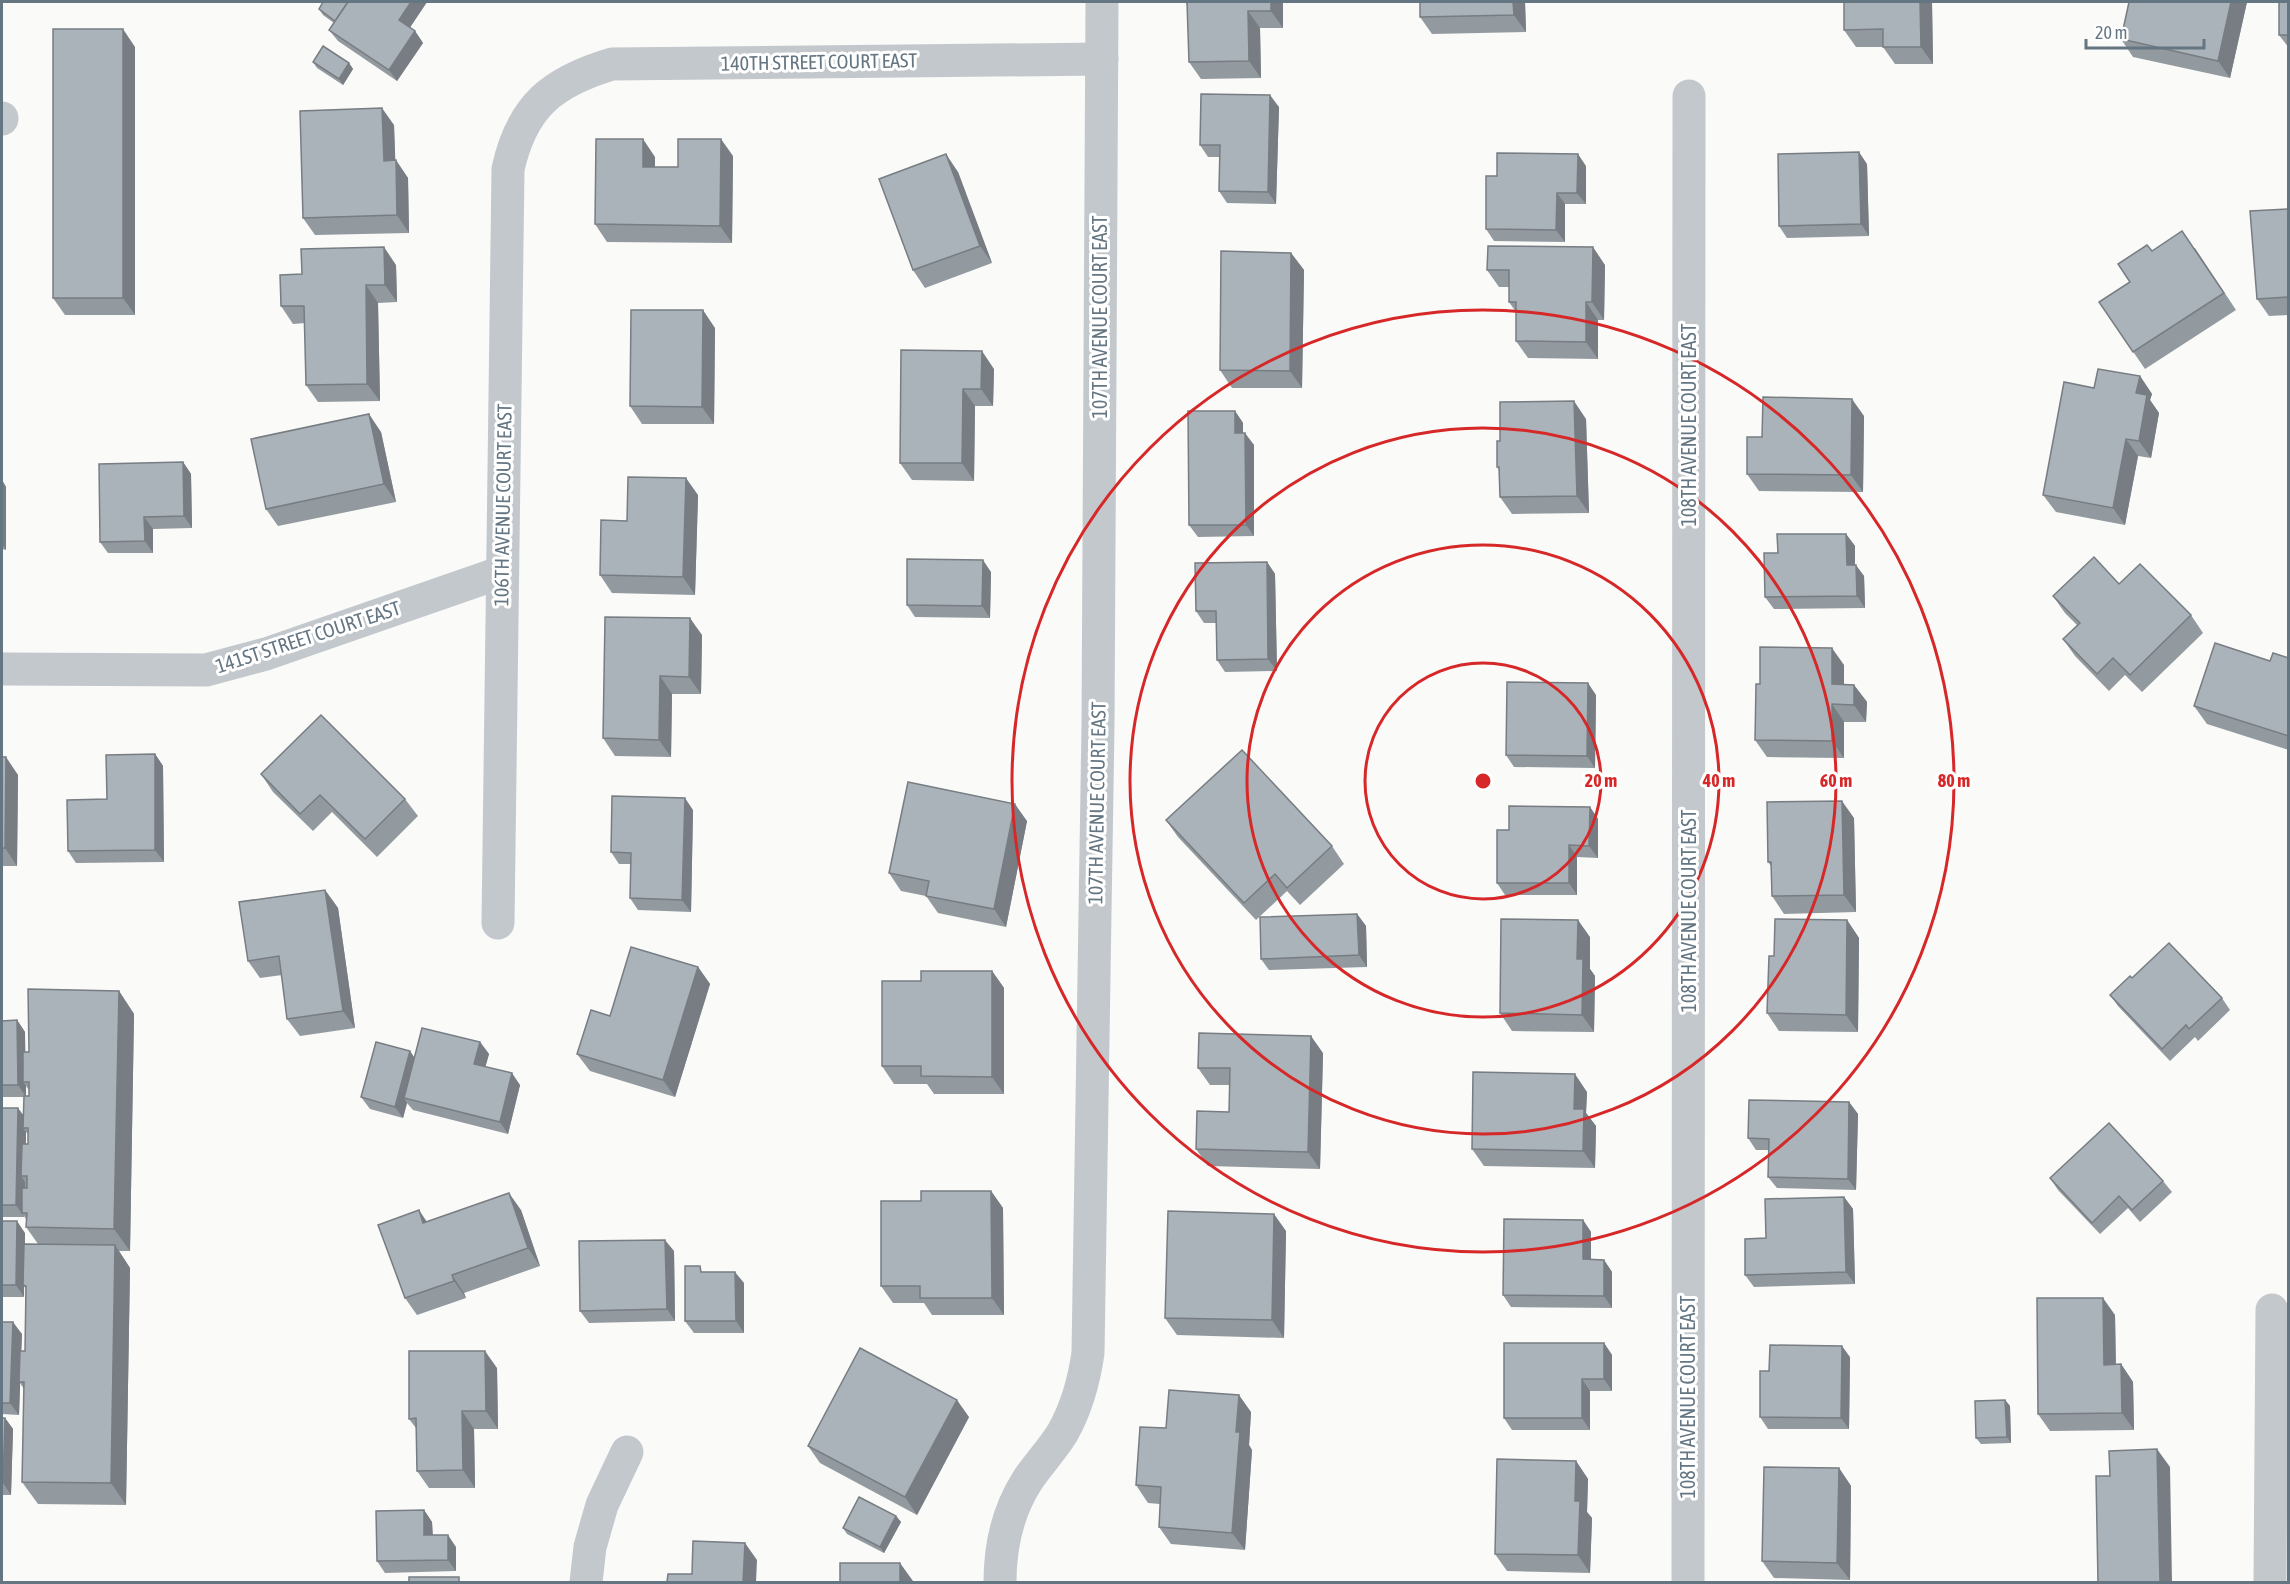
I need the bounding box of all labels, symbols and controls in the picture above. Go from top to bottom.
scale bar [2086,12,2204,50]
text: 20 m [2095,22,2127,43]
street label: 140TH STREET COURT EAST [721,48,917,75]
street label: 107TH AVENUE COURT EAST [1088,215,1111,419]
street label: 108TH AVENUE COURT EAST [1677,323,1700,527]
street label: 106TH AVENUE COURT EAST [489,403,516,607]
street label: 141ST STREET COURT EAST [213,596,403,677]
street label: 107TH AVENUE COURT EAST [1083,701,1110,905]
text: 20 m [1585,770,1617,791]
text: 40 m [1702,770,1735,791]
text: 60 m [1820,770,1852,791]
text: 80 m [1938,770,1970,791]
centre of rings [1473,771,1493,791]
street label: 108TH AVENUE COURT EAST [1677,809,1700,1013]
street label: 108TH AVENUE COURT EAST [1676,1295,1699,1499]

